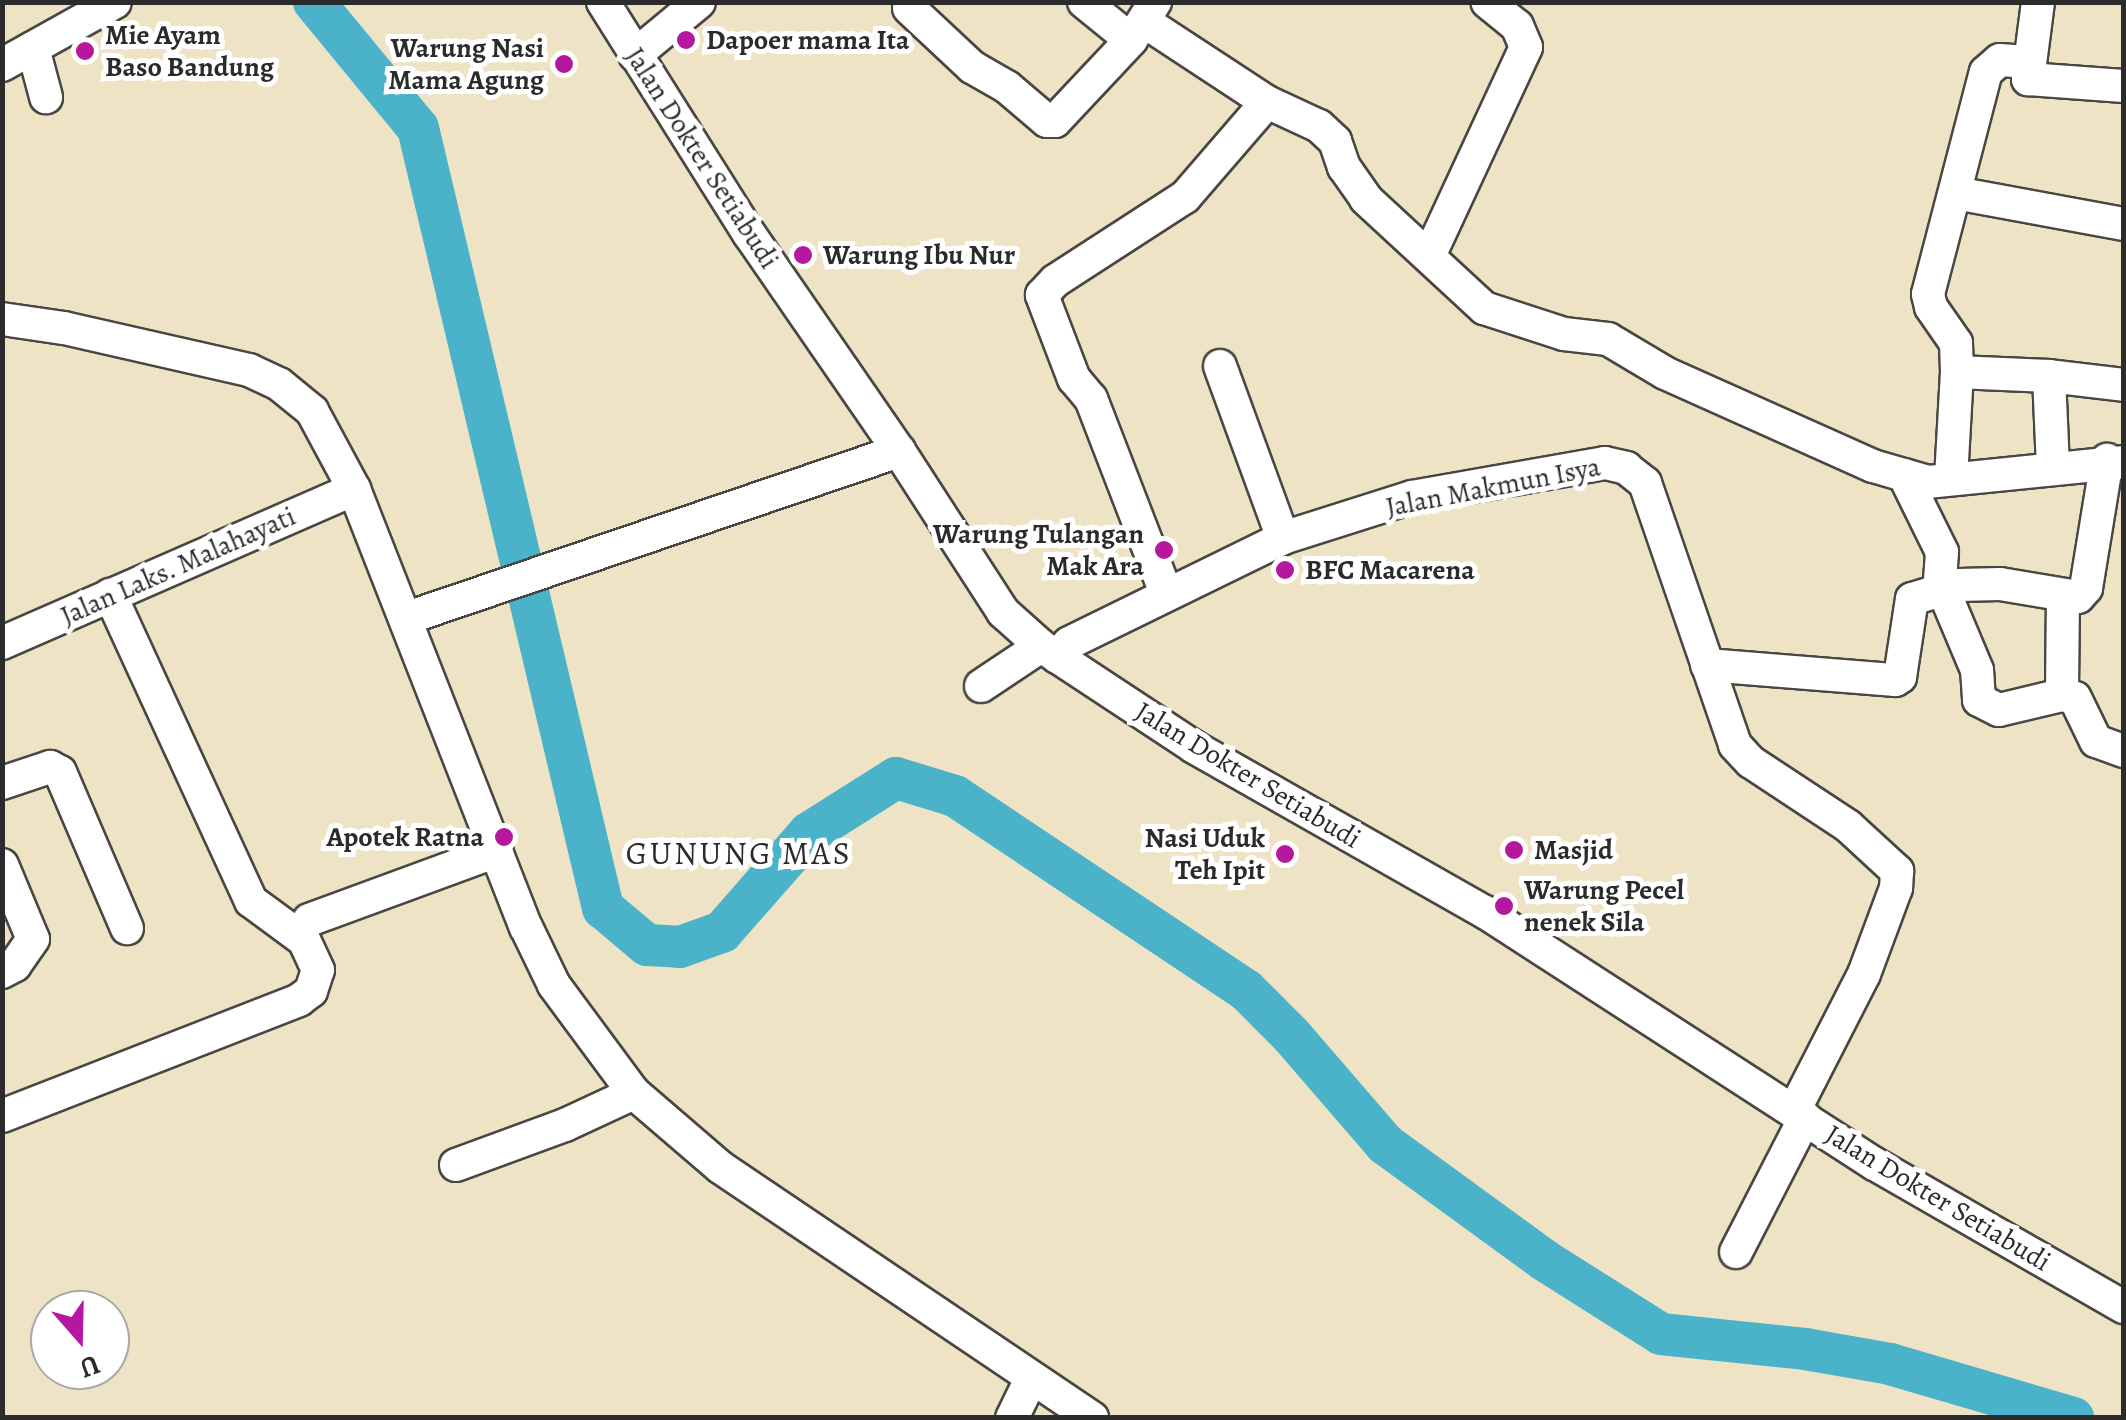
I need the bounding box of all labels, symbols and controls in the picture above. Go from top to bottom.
place label: Mie Ayam Baso Bandung [105,18,274,84]
place label: Dapoer mama Ita [706,23,910,57]
marker: Dapoer mama Ita [675,29,697,51]
place label: Warung Nasi Mama Agung [388,31,544,97]
marker: Mie Ayam Baso Bandung [74,40,96,62]
street label: Jalan Dokter Setiabudi [618,41,786,275]
marker: Warung Nasi Mama Agung [553,53,575,75]
place label: Warung Ibu Nur [823,238,1015,272]
marker: Warung Ibu Nur [792,244,814,266]
street label: Jalan Makmun Isya [1383,450,1603,524]
street label: Jalan Laks. Malahayati [55,499,301,633]
place label: Warung Tulangan Mak Ara [933,517,1144,583]
marker: Warung Tulangan Mak Ara [1153,539,1175,561]
place label: BFC Macarena [1305,553,1475,587]
marker: BFC Macarena [1274,559,1296,581]
street label: Jalan Dokter Setiabudi [1129,694,1367,856]
place label: Apotek Ratna [326,820,484,854]
place label: Nasi Uduk Teh Ipit [1144,821,1265,887]
marker: Apotek Ratna [493,826,515,848]
place label: Masjid [1534,833,1613,867]
district label: GUNUNG MAS [626,834,852,872]
marker: Masjid [1503,839,1525,861]
marker: Nasi Uduk Teh Ipit [1274,843,1296,865]
place label: Warung Pecel nenek Sila [1524,873,1684,939]
marker: Warung Pecel nenek Sila [1493,895,1515,917]
street label: Jalan Dokter Setiabudi [1819,1117,2057,1279]
north arrow [30,1290,130,1390]
text: U [74,1345,105,1387]

